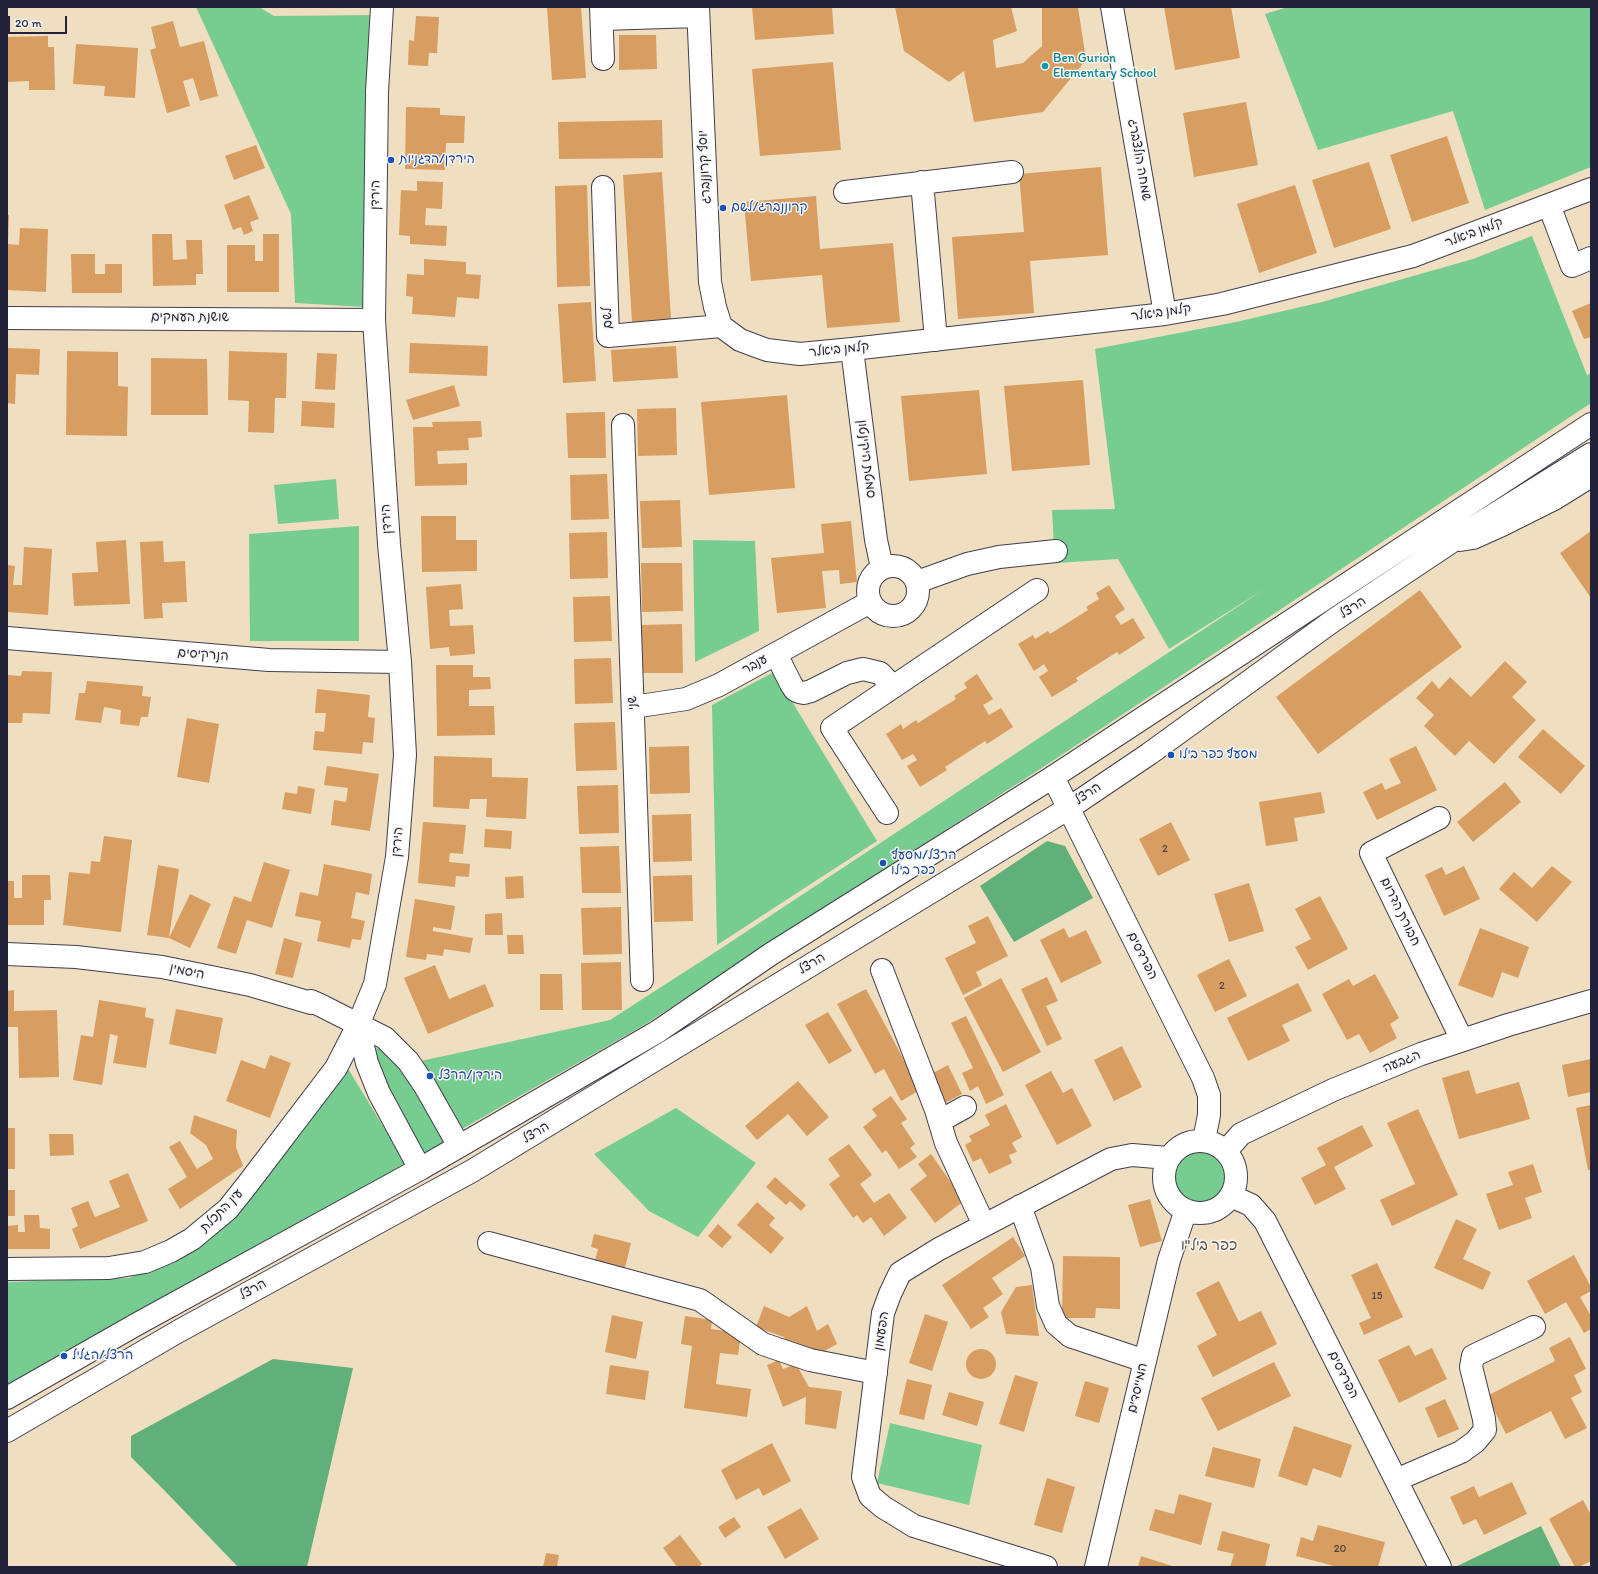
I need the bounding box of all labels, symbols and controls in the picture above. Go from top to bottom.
scale bar [10,8,69,34]
text: 20 m [15,16,42,30]
place label: Ben Gurion Elementary School [1053,51,1157,82]
marker: Ben Gurion Elementary School [1040,61,1050,71]
street label: שמחה הולצברג [1124,118,1154,202]
street label: יוסף קרוננברג [695,130,715,204]
place label: הירדן/הדגניות [399,152,475,168]
marker: הירדן/הדגניות [386,155,396,165]
street label: הירדן [368,180,384,210]
place label: קרוננברג/לשם [731,200,807,216]
marker: קרוננברג/לשם [718,203,728,213]
street label: קלמן ביאלר [1443,215,1505,251]
street label: קלמן ביאלר [1130,301,1192,325]
street label: לשם [600,307,616,329]
street label: שושנת העמקים [151,310,229,326]
street label: קלמן ביאלר [808,339,870,361]
street label: סמטת היקינטון [853,419,879,499]
street label: הירדן [378,503,396,535]
street label: הרצל [1337,594,1369,622]
street label: הנרקיסים [177,645,229,665]
street label: ענבר [740,652,770,678]
street label: שני [625,696,641,710]
place label: מסעף כפר בילו [1179,747,1258,763]
marker: מסעף כפר בילו [1166,750,1176,760]
street label: הרצל [1072,780,1104,808]
street label: הירדן [389,826,407,858]
house number: 2 [1162,842,1168,856]
place label: הרצל/מסעף כפר בילו [891,848,956,879]
marker: הרצל/מסעף כפר בילו [878,858,888,868]
street label: חבורת הדרום [1377,875,1423,949]
street label: הפרדסים [1123,930,1161,982]
street label: הרצל [796,950,828,978]
street label: היסמין [168,961,206,983]
house number: 2 [1219,979,1225,993]
street label: הגבעה [1381,1047,1423,1077]
place label: הירדן/הרצל [438,1068,502,1084]
marker: הירדן/הרצל [425,1071,435,1081]
street label: הרצל [520,1119,552,1147]
street label: עין התכלת [197,1186,247,1236]
district label: כפר ביל"ו [1181,1237,1237,1255]
street label: הרצל [237,1276,269,1304]
house number: 15 [1372,1289,1382,1303]
street label: הפעמון [871,1310,893,1352]
place label: הרצל/הגליל [72,1348,133,1364]
street label: הפרדסים [1324,1349,1362,1401]
marker: הרצל/הגליל [59,1351,69,1361]
street label: המייסדים [1125,1361,1151,1415]
house number: 20 [1334,1542,1346,1556]

